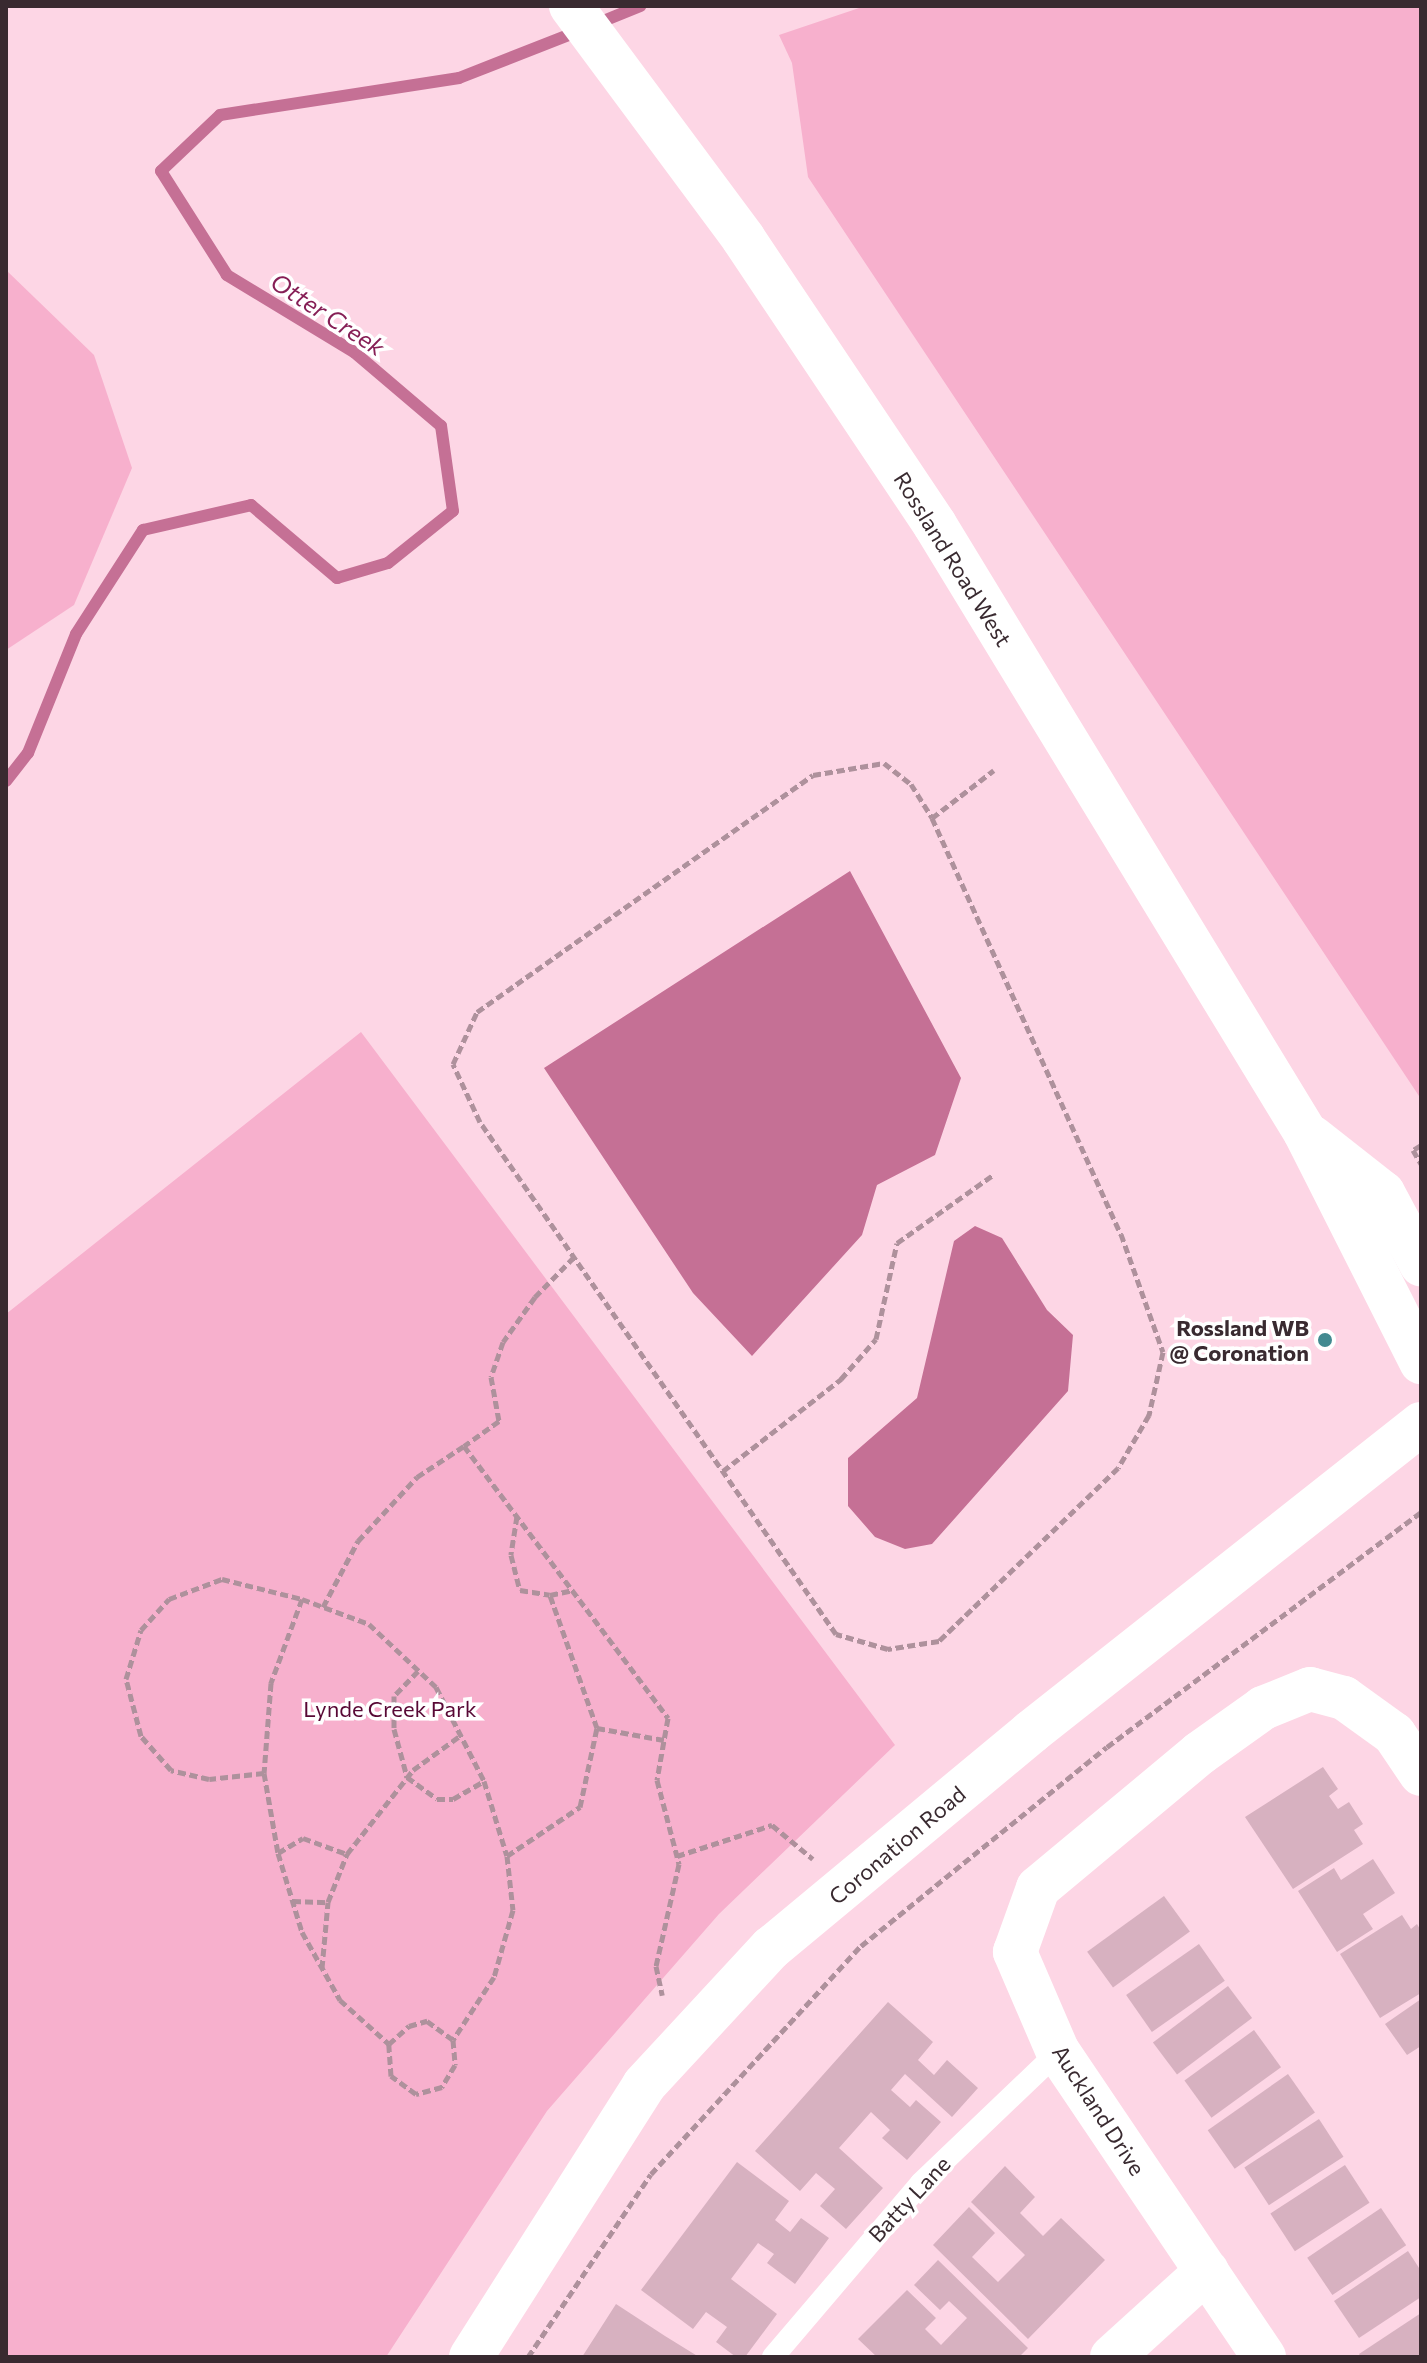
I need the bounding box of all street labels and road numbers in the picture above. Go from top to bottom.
street label: Rossland Road West [889,467,1017,651]
street label: Coronation Road [823,1780,971,1910]
street label: Auckland Drive [1047,2040,1151,2180]
street label: Batty Lane [863,2151,955,2247]

